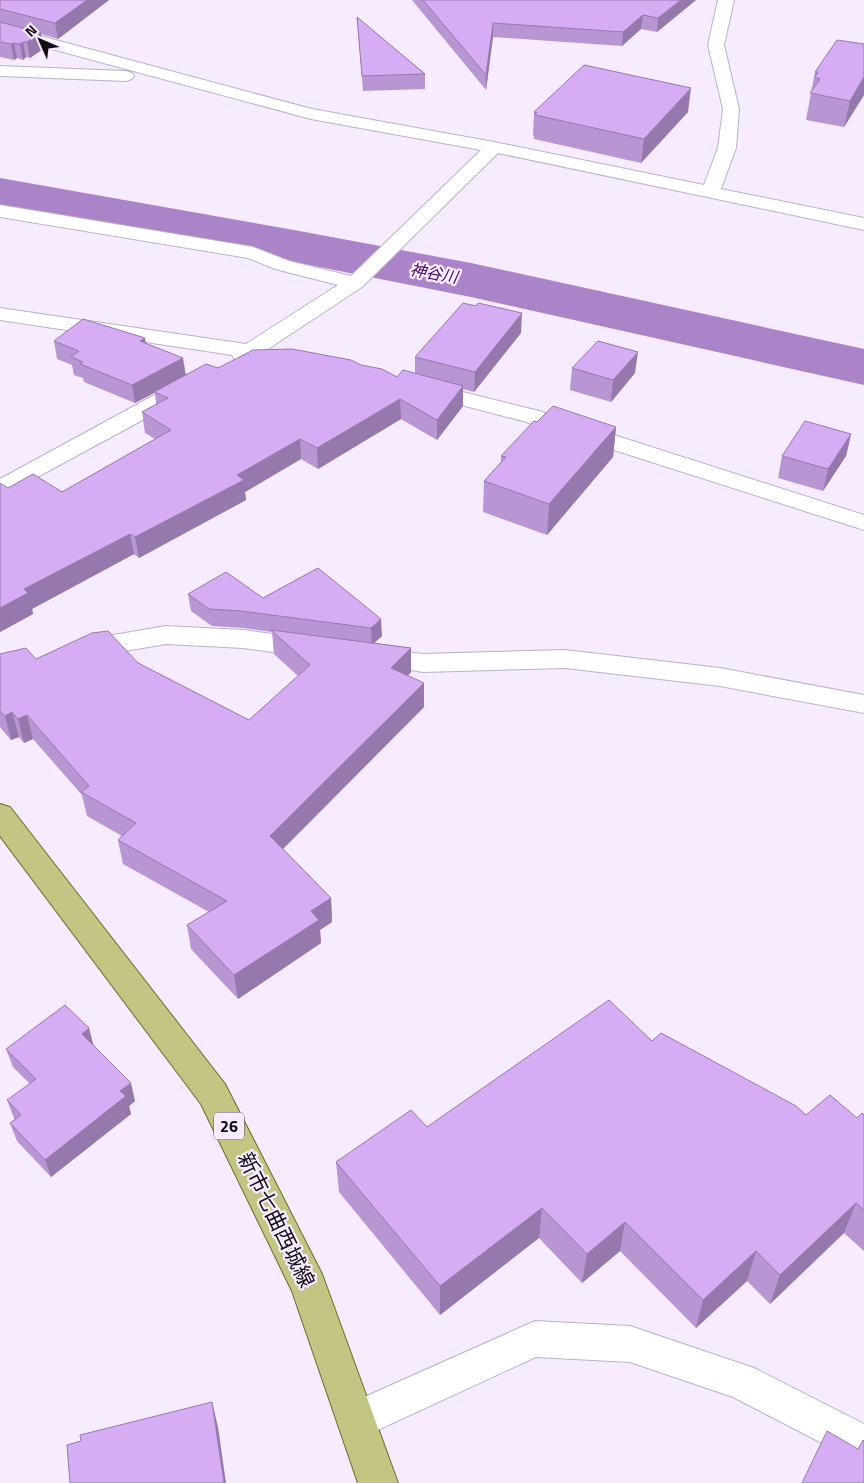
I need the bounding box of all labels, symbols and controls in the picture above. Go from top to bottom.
north arrow [15,15,65,65]
text: N [20,20,41,41]
water label: 神谷川 [408,257,462,289]
road number: 26 [214,1112,244,1140]
street label: 新市七曲西城線 [230,1146,323,1293]

